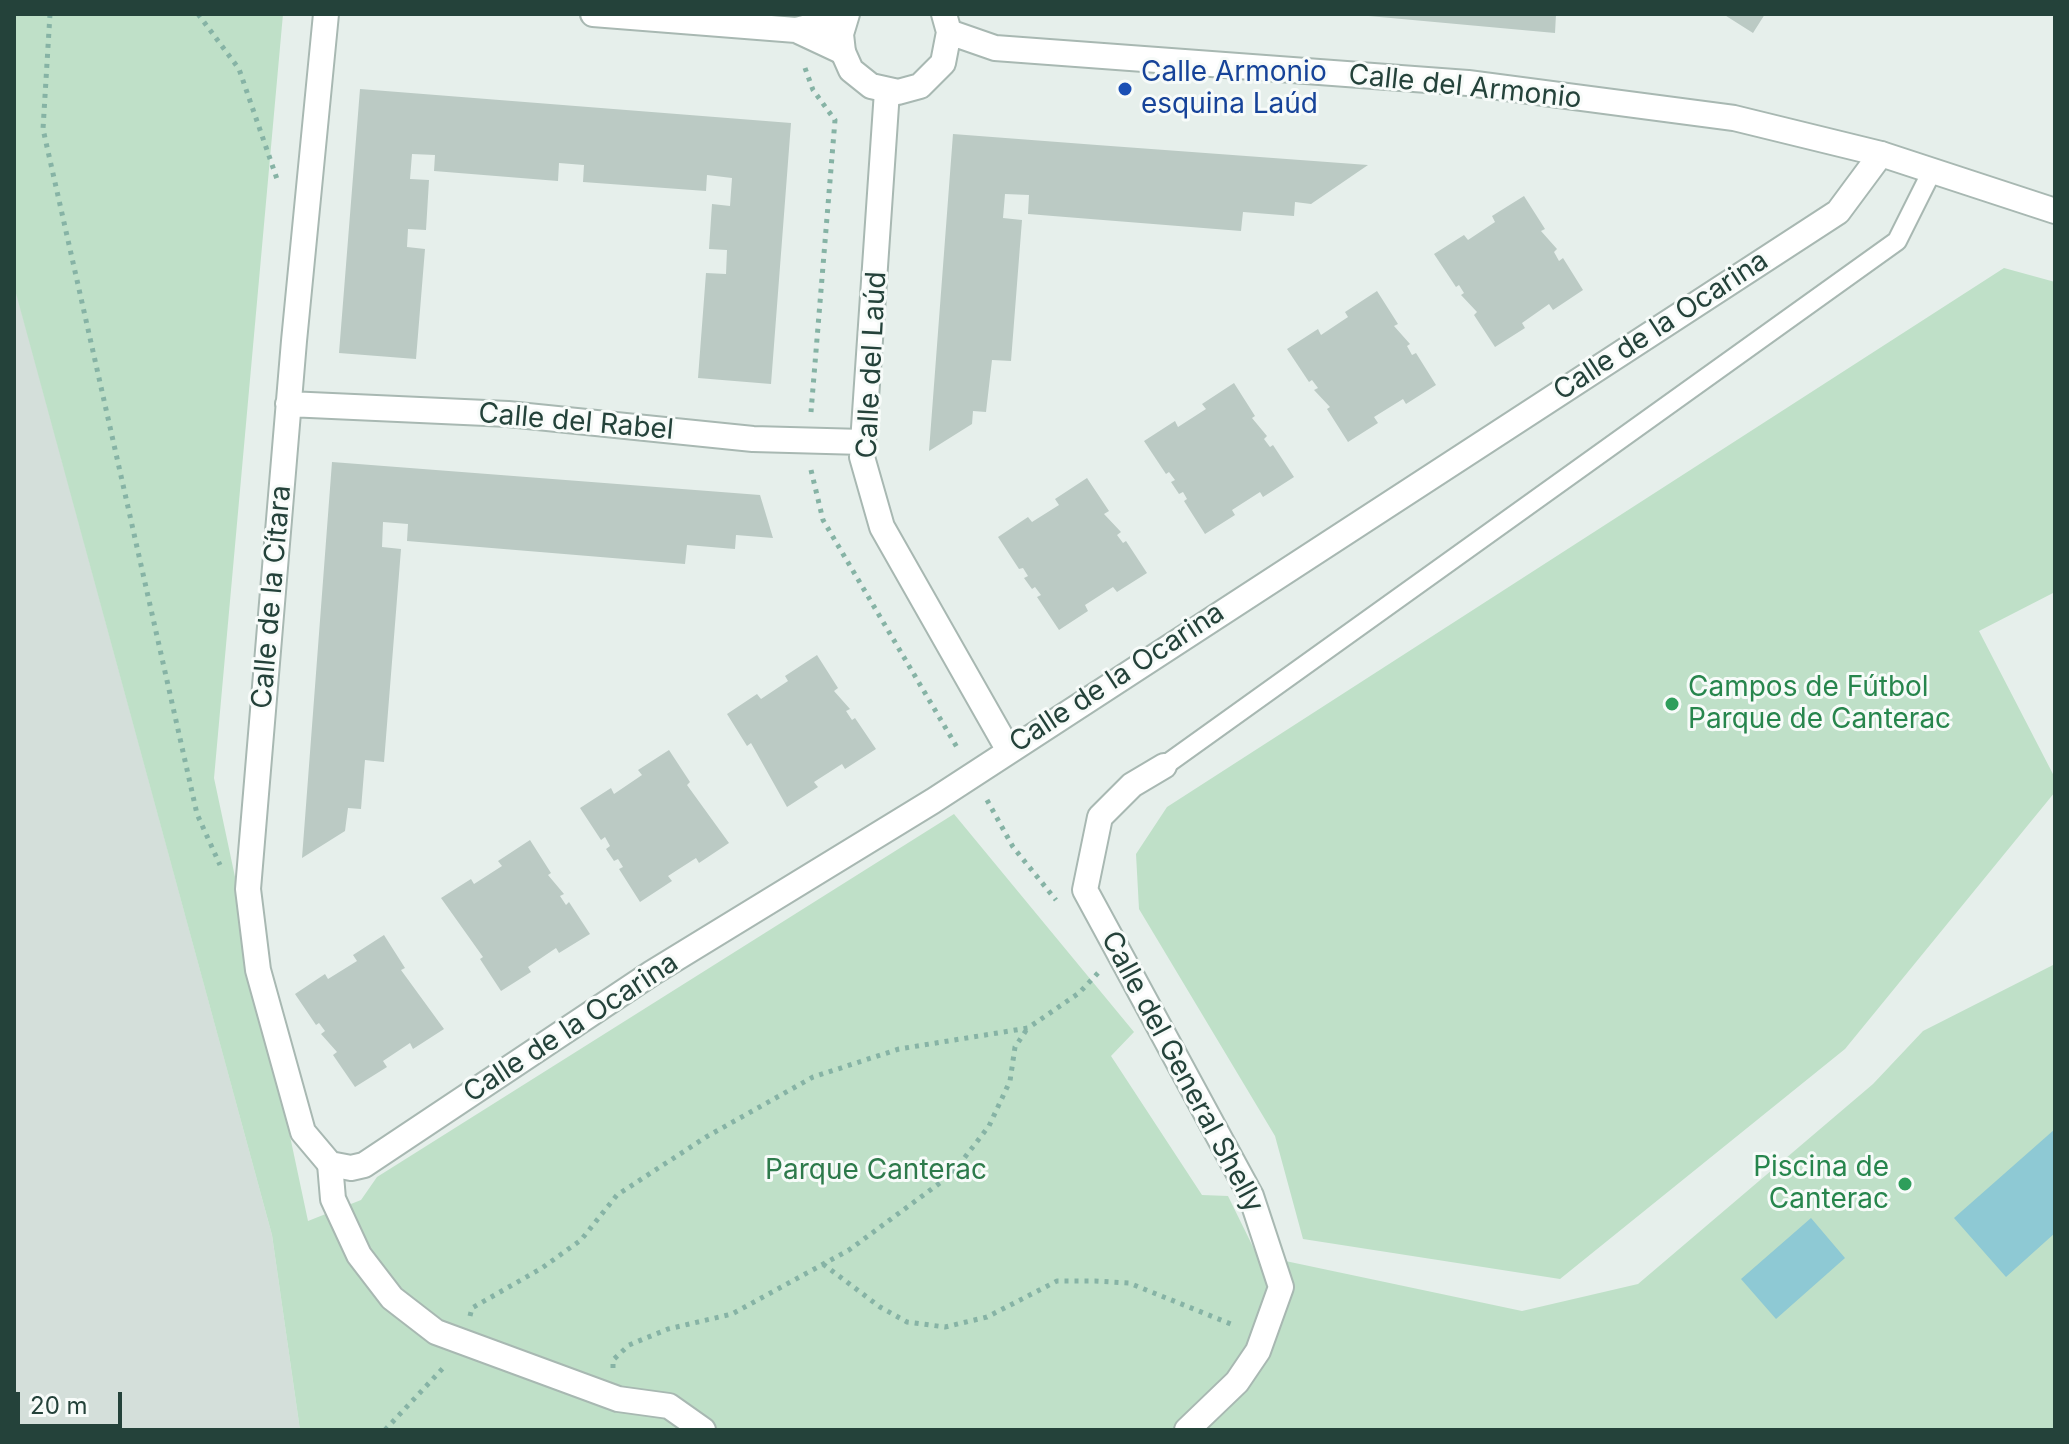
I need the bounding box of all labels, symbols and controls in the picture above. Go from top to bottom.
place label: Calle Armonio esquina Laúd [1141,56,1327,122]
street label: Calle del Armonio [1347,58,1583,116]
marker: Calle Armonio esquina Laúd [1116,80,1134,98]
street label: Calle de la Ocarina [1547,244,1775,408]
street label: Calle del Laúd [850,271,894,459]
street label: Calle del Rabel [477,397,675,447]
street label: Calle de la Cítara [245,484,299,710]
street label: Calle de la Ocarina [1003,596,1231,760]
place label: Campos de Fútbol Parque de Canterac [1688,671,1951,737]
marker: Campos de Fútbol Parque de Canterac [1663,695,1681,713]
street label: Calle del General Shelly [1094,926,1270,1218]
street label: Calle de la Ocarina [457,946,685,1110]
place label: Piscina de Canterac [1753,1151,1889,1217]
park label: Parque Canterac [765,1154,987,1188]
marker: Piscina de Canterac [1896,1175,1914,1193]
scale bar [20,1376,126,1426]
text: 20 m [30,1391,88,1420]

